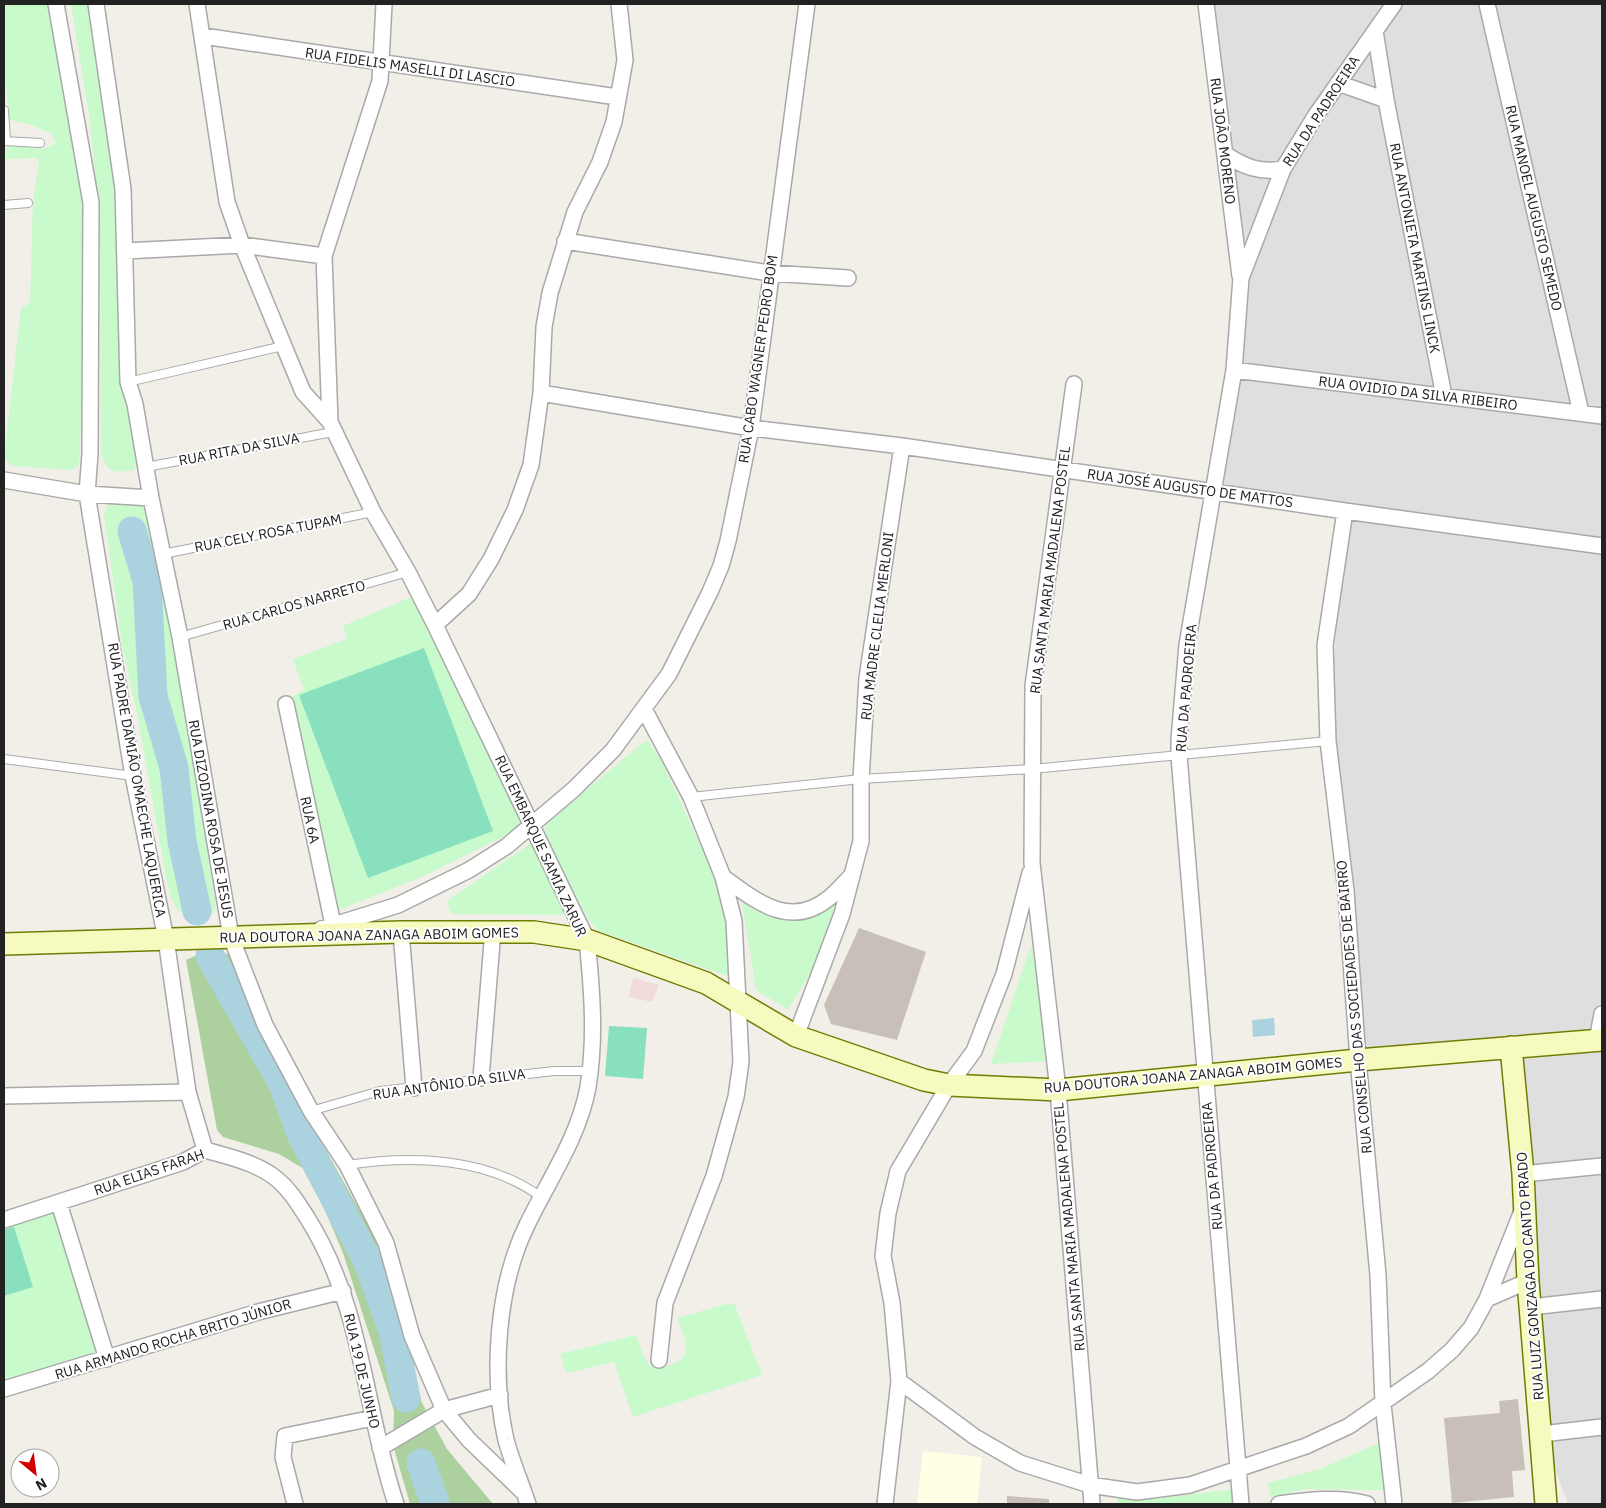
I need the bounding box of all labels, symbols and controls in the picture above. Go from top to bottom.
street label: RUA FIDELIS MASELLI DI LASCIO [304,43,516,91]
street label: RUA DA PADROEIRA [1278,52,1364,170]
street label: RUA JOÃO MORENO [1206,77,1240,205]
street label: RUA MANOEL AUGUSTO SEMEDO [1502,103,1566,313]
street label: RUA ANTONIETA MARTINS LINCK [1386,141,1444,355]
street label: RUA CABO WAGNER PEDRO BOM [734,254,782,464]
street label: RUA OVIDIO DA SILVA RIBEIRO [1318,372,1519,414]
street label: RUA RITA DA SILVA [177,428,301,470]
street label: RUA SANTA MARIA MADALENA POSTEL [1026,445,1074,695]
street label: RUA JOSÉ AUGUSTO DE MATTOS [1086,464,1294,511]
street label: RUA CELY ROSA TUPAM [193,510,343,556]
street label: RUA MADRE CLELIA MERLONI [857,531,897,721]
street label: RUA CARLOS NARRETO [221,576,367,634]
street label: RUA DA PADROEIRA [1171,623,1201,753]
street label: RUA PADRE DAMIÃO OMAECHE LAQUERICA [104,641,170,919]
street label: RUA DIZODINA ROSA DE JESUS [185,718,237,920]
street label: RUA EMBARQUE SAMIA ZARUR [491,752,591,940]
street label: RUA 6A [296,795,324,845]
street label: RUA CONSELHO DAS SOCIEDADES DE BAIRRO [1332,859,1376,1155]
street label: RUA DOUTORA JOANA ZANAGA ABOIM GOMES [219,923,519,947]
street label: RUA DOUTORA JOANA ZANAGA ABOIM GOMES [1043,1053,1343,1097]
street label: RUA ANTÔNIO DA SILVA [371,1063,526,1104]
street label: RUA DA PADROEIRA [1197,1101,1227,1231]
street label: RUA SANTA MARIA MADALENA POSTEL [1049,1102,1089,1352]
street label: RUA ELIAS FARAH [91,1145,207,1199]
street label: RUA LUIZ GONZAGA DO CANTO PRADO [1512,1151,1548,1401]
street label: RUA ARMANDO ROCHA BRITO JÚNIOR [52,1293,293,1384]
street label: RUA 19 DE JUNHO [340,1312,384,1430]
north arrow [10,1448,60,1498]
text: N [33,1474,50,1495]

